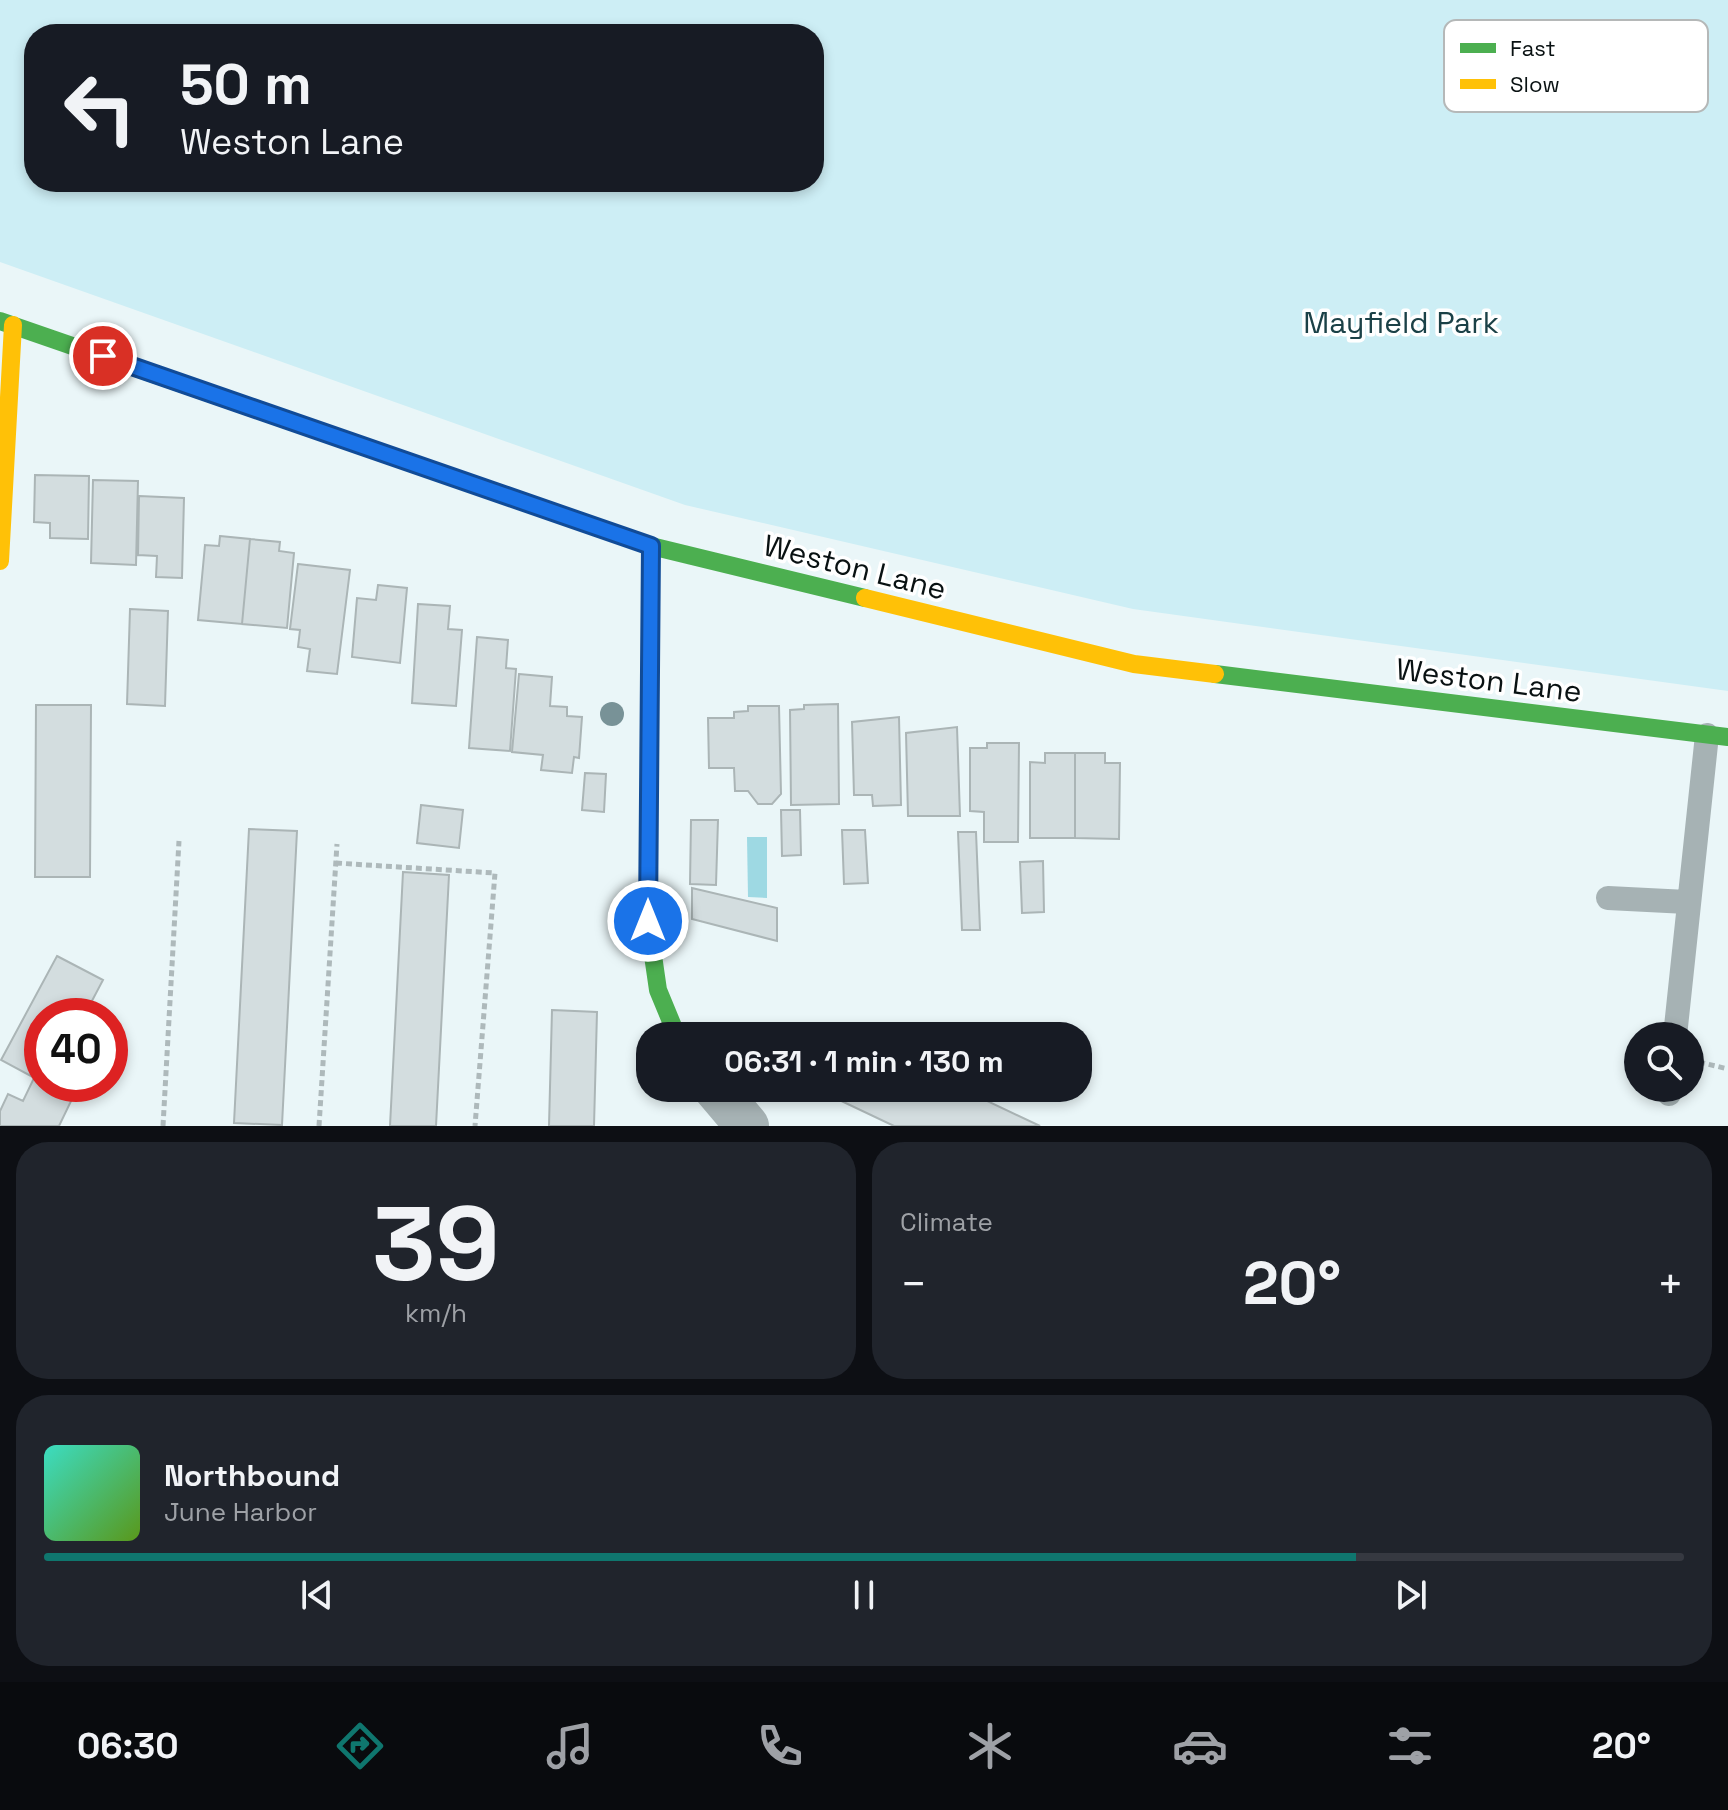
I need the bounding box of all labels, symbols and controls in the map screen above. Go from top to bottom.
legend [1444,20,1708,112]
text: Fast [1510,34,1556,62]
text: 50 m [180,49,312,120]
icon: left [48,56,152,160]
text: Slow [1510,70,1560,98]
text: Weston Lane [180,119,404,165]
park label: Mayfield Park [1303,303,1499,342]
pin [69,322,137,390]
icon: arrive [81,334,125,378]
street label: Weston Lane [760,525,950,609]
street label: Weston Lane [1394,649,1584,711]
position arrow [606,879,690,963]
speed limit sign: 40 [24,998,128,1102]
map controls [1624,1022,1704,1102]
button: search [1624,1022,1704,1102]
text: 06:31 · 1 min · 130 m [724,1042,1004,1081]
text: 39 [372,1178,500,1310]
text: Climate [900,1205,993,1239]
text: 20° [1243,1245,1341,1322]
text: − [900,1256,927,1312]
text: + [1657,1256,1684,1312]
text: km/h [405,1296,467,1330]
text: Northbound [164,1456,340,1495]
text: June Harbor [164,1495,317,1529]
icon: previous [295,1573,339,1617]
icon: pause [842,1573,886,1617]
icon: next [1389,1573,1433,1617]
icon: directions [332,1718,388,1774]
icon: music [542,1718,598,1774]
icon: phone [752,1718,808,1774]
icon: climate [962,1718,1018,1774]
icon: car [1172,1718,1228,1774]
icon: filters [1382,1718,1438,1774]
text: 06:30 [77,1723,179,1769]
text: 20° [1592,1723,1651,1769]

